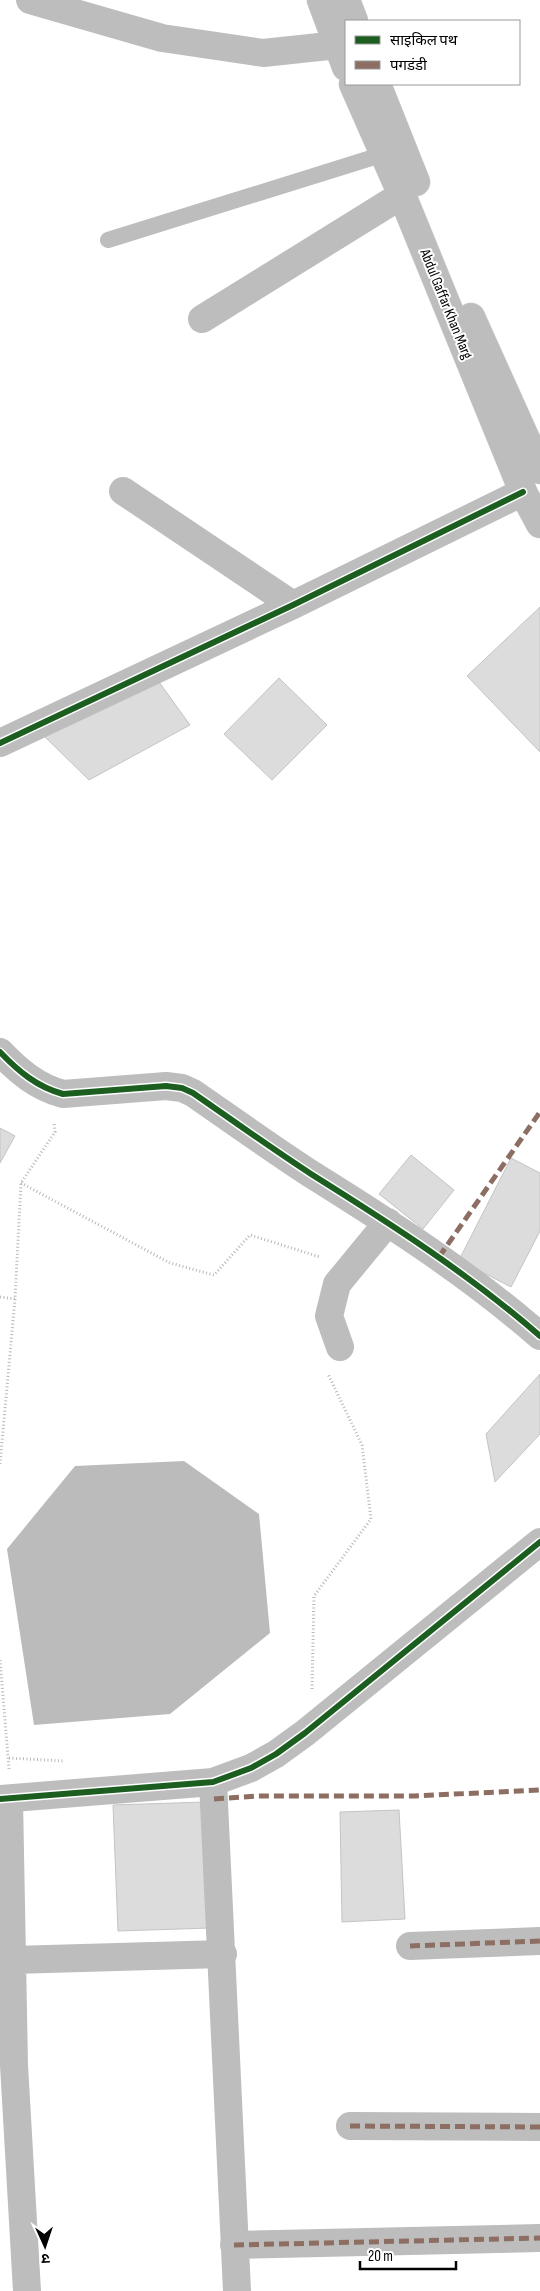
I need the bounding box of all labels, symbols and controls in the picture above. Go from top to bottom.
legend [345,20,520,85]
text: साइकिल पथ [390,31,458,50]
text: पगडंडी [390,56,428,75]
street label: Abdul Gaffar Khan Marg [415,245,477,362]
north arrow [20,2221,70,2271]
scale bar [360,2238,456,2270]
text: 20 m [368,2247,393,2266]
text: उ [40,2250,50,2267]

